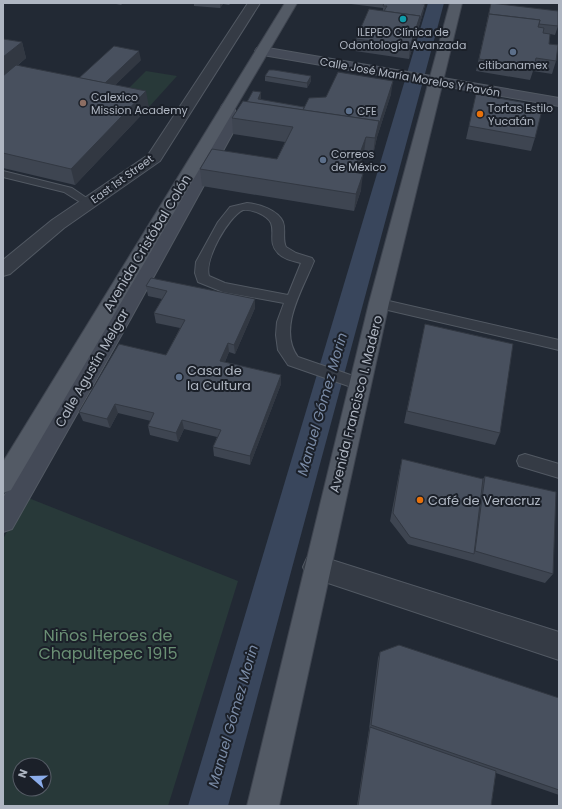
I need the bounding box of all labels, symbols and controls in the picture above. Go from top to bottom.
marker: ILEPEO Clínica de Odontología Avanzada [398,14,408,24]
place label: ILEPEO Clínica de Odontología Avanzada [340,24,466,53]
marker: citibanamex [508,47,518,57]
street label: Calle José María Morelos Y Pavón [319,53,501,101]
place label: citibanamex [479,57,548,73]
place label: Calexico Mission Academy [91,89,188,118]
marker: Calexico Mission Academy [78,98,88,108]
place label: Tortas Estilo Yucatán [488,100,553,129]
place label: CFE [357,103,377,119]
marker: CFE [344,106,354,116]
marker: Tortas Estilo Yucatán [475,109,485,119]
place label: Correos de México [331,146,386,175]
street label: East 1st Street [87,151,157,207]
marker: Correos de México [318,155,328,165]
street label: Avenida Cristóbal Colón [98,171,196,315]
street label: Calle Agustín Melgar [50,305,134,431]
street label: Avenida Francisco I. Madero [325,313,387,495]
water label: Manuel Gómez Morin [292,330,352,478]
place label: Casa de la Cultura [187,361,251,395]
marker: Casa de la Cultura [174,372,184,382]
place label: Café de Veracruz [428,491,540,510]
marker: Café de Veracruz [415,495,425,505]
park label: Niños Heroes de Chapultepec 1915 [38,624,178,665]
water label: Manuel Gómez Morin [203,642,263,790]
north arrow [12,757,52,797]
text: N [14,767,32,780]

